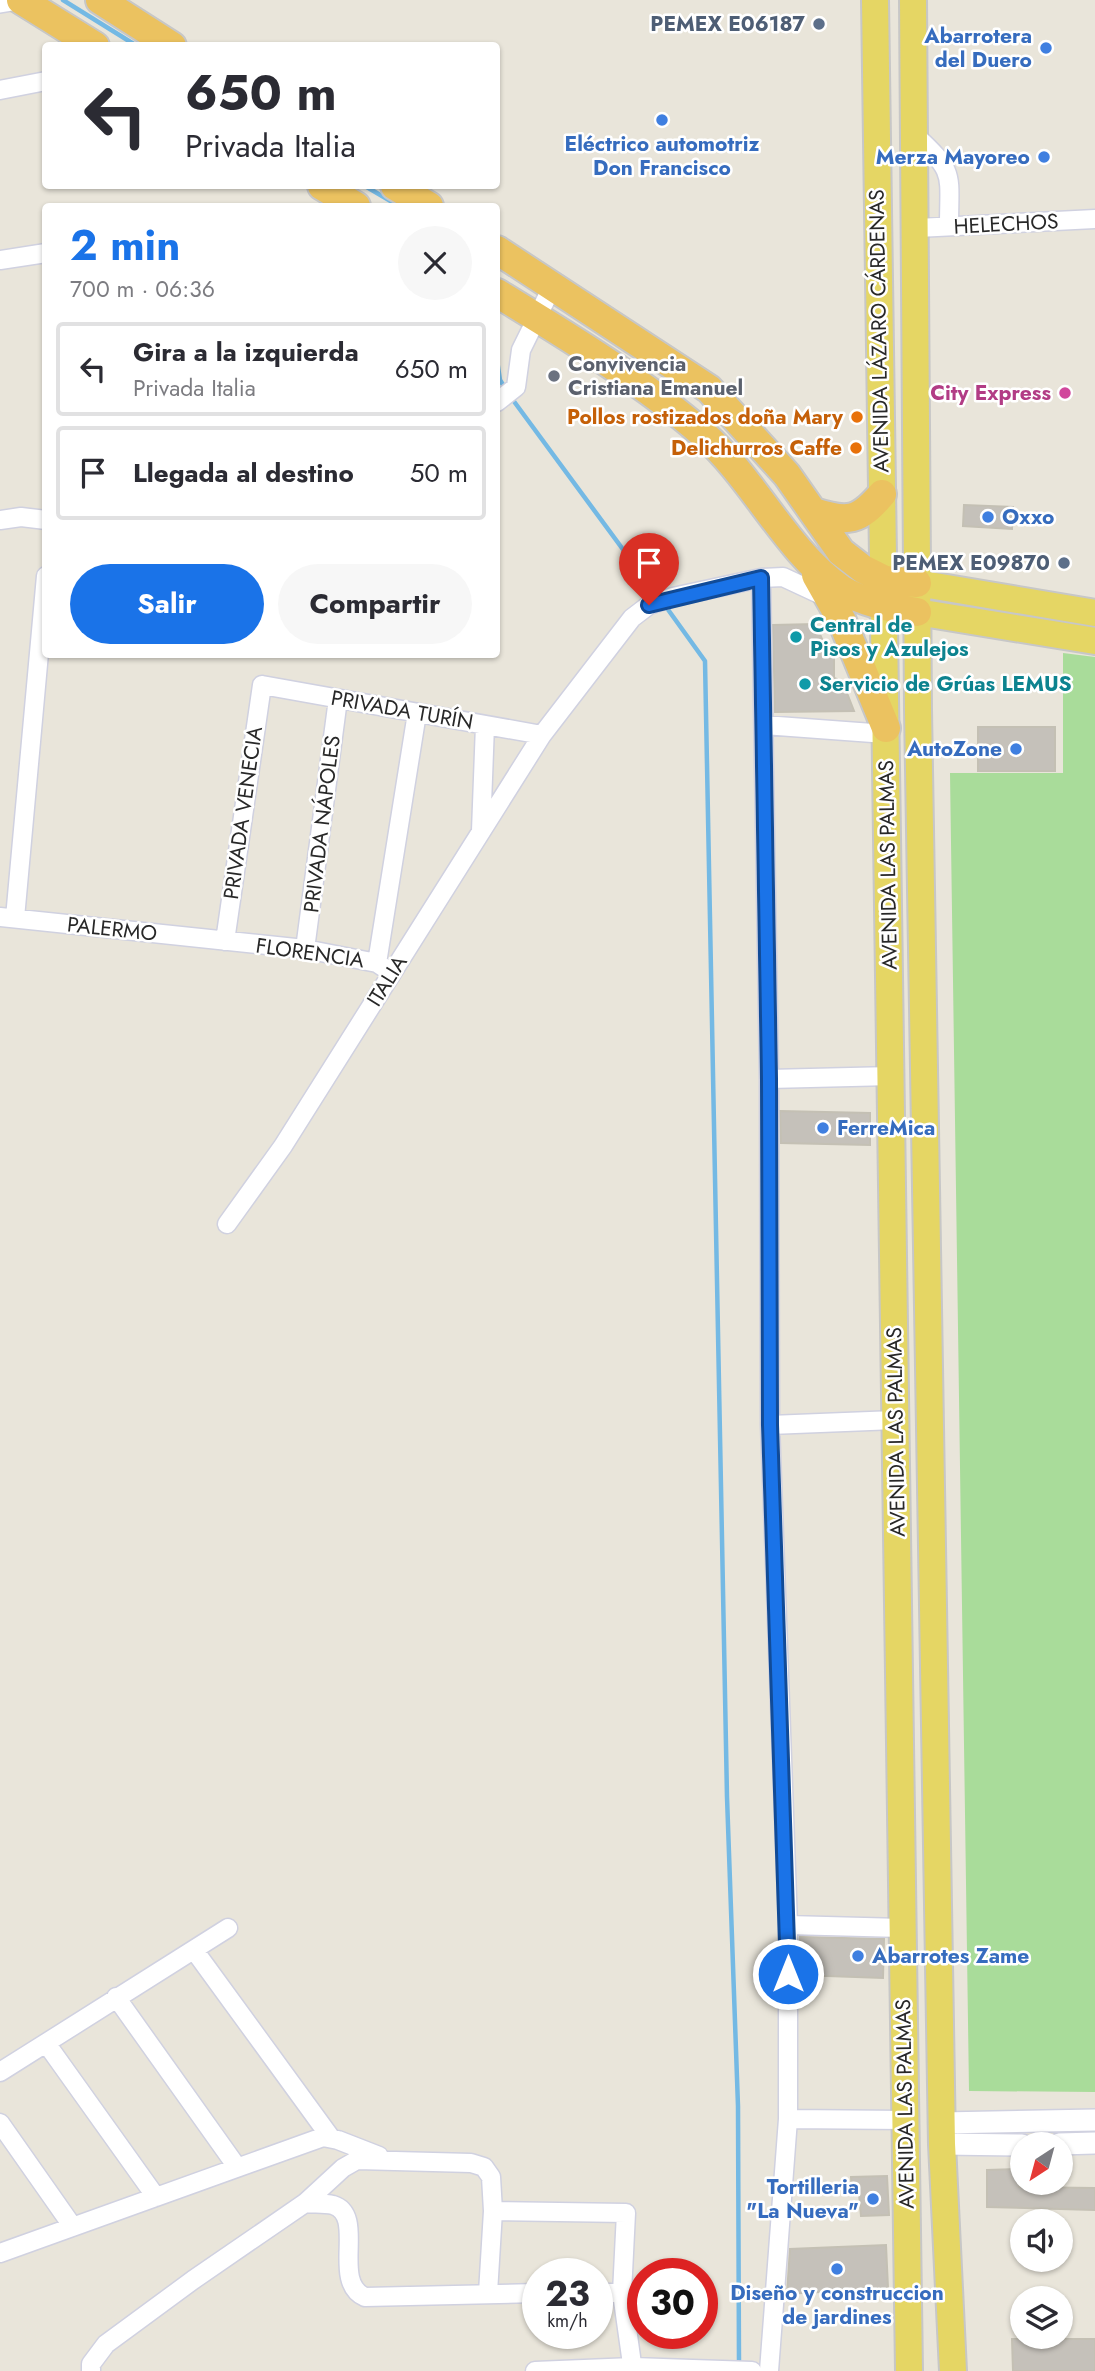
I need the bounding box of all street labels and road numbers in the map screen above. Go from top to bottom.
street label: AVENIDA LÁZARO CÁRDENAS [862,189,896,473]
street label: HELECHOS [953,206,1059,242]
street label: PRIVADA TURÍN [329,683,475,737]
street label: PRIVADA VENECIA [216,724,270,901]
street label: PRIVADA NÁPOLES [296,734,348,914]
street label: AVENIDA LAS PALMAS [871,760,905,970]
street label: PALERMO [66,909,158,949]
street label: FLORENCIA [254,931,366,975]
street label: ITALIA [360,950,414,1012]
street label: AVENIDA LAS PALMAS [879,1327,913,1537]
street label: AVENIDA LAS PALMAS [888,1999,922,2209]

